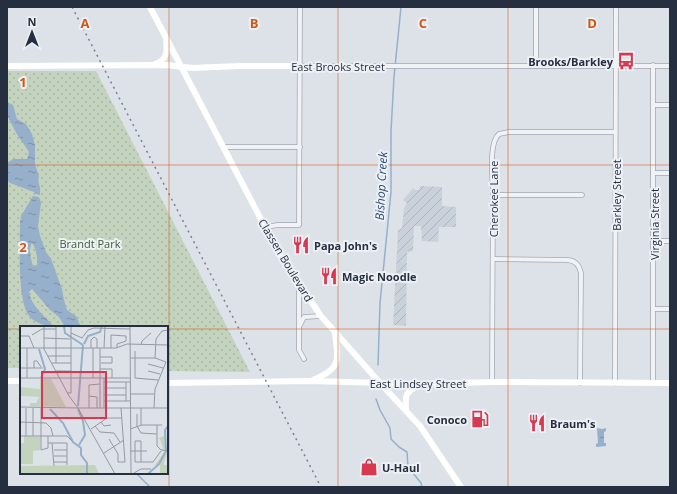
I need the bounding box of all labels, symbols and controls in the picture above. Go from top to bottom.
north arrow [12,12,52,52]
text: N [28,14,36,29]
text: A [81,14,90,32]
text: B [250,14,259,32]
text: C [419,14,427,32]
text: D [587,14,597,32]
bus stop icon: Brooks/Barkley [616,51,636,71]
place label: Brooks/Barkley [528,54,614,69]
street label: East Brooks Street [291,59,385,74]
text: 1 [19,73,27,91]
water label: Bishop Creek [371,150,391,221]
street label: Barkley Street [609,159,624,231]
street label: Cherokee Lane [486,161,501,237]
street label: Virginia Street [647,188,662,260]
street label: Classen Boulevard [255,216,317,304]
restaurant icon: Papa John's [291,235,311,255]
park label: Brandt Park [60,236,121,251]
text: 2 [19,238,27,256]
place label: Papa John's [314,238,378,253]
restaurant icon: Magic Noodle [319,266,339,286]
place label: Magic Noodle [342,269,417,284]
inset map [20,326,168,474]
street label: East Lindsey Street [370,376,466,391]
fuel station icon: Conoco [470,409,490,429]
place label: Conoco [427,412,467,427]
restaurant icon: Braum's [527,413,547,433]
place label: Braum's [550,416,596,431]
shop icon: U-Haul [359,457,379,477]
place label: U-Haul [382,460,420,475]

